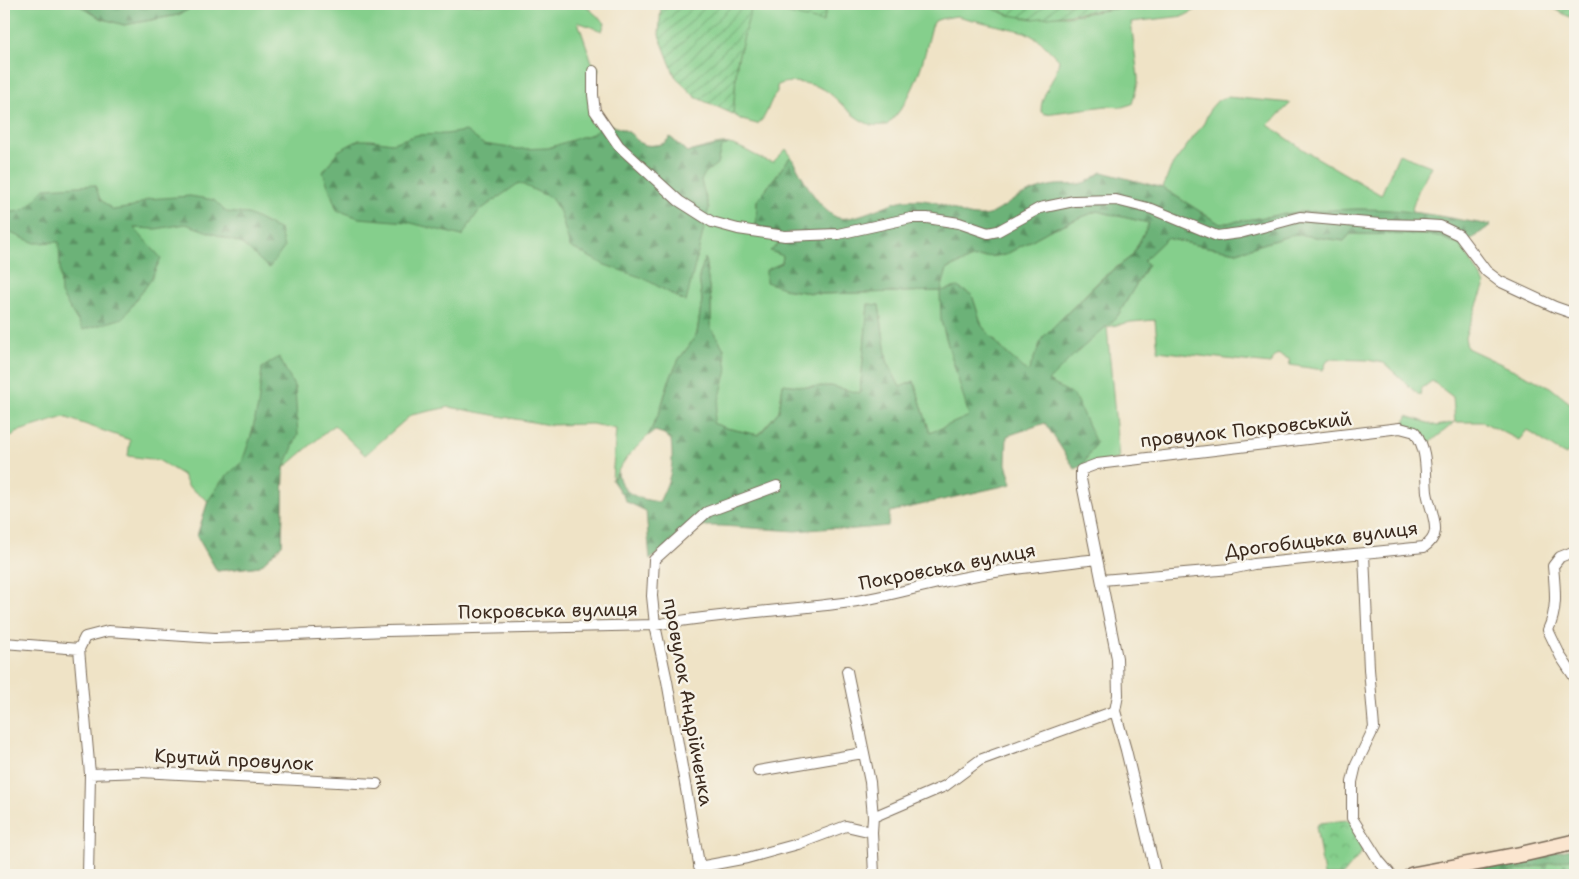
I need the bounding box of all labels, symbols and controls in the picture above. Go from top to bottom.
street label: провулок Покровський [1139,406,1353,453]
street label: Дрогобицька вулиця [1223,515,1419,564]
street label: Покровська вулиця [857,537,1038,596]
street label: Покровська вулиця [458,596,638,625]
street label: провулок Андрійченка [658,596,719,808]
street label: Крутий провулок [154,743,314,776]

